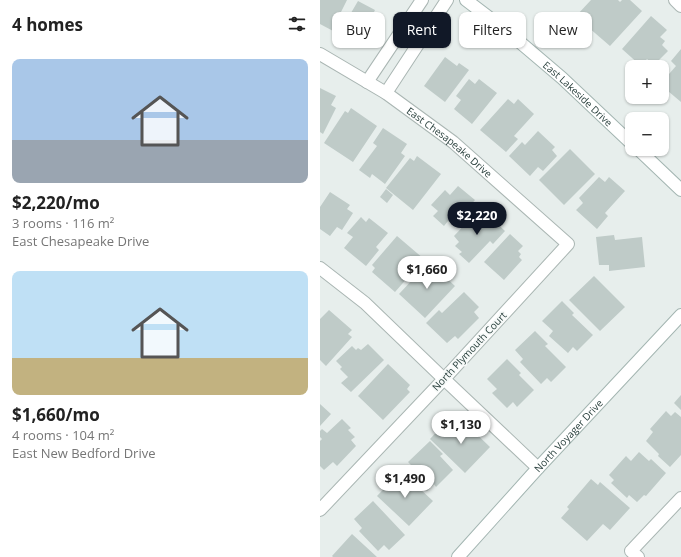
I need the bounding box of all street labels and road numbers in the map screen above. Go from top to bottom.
street label: East Lakeside Drive [540,58,616,129]
street label: East Chesapeake Drive [404,104,496,181]
street label: North Plymouth Court [429,308,510,394]
street label: North Voyager Drive [531,396,606,475]

